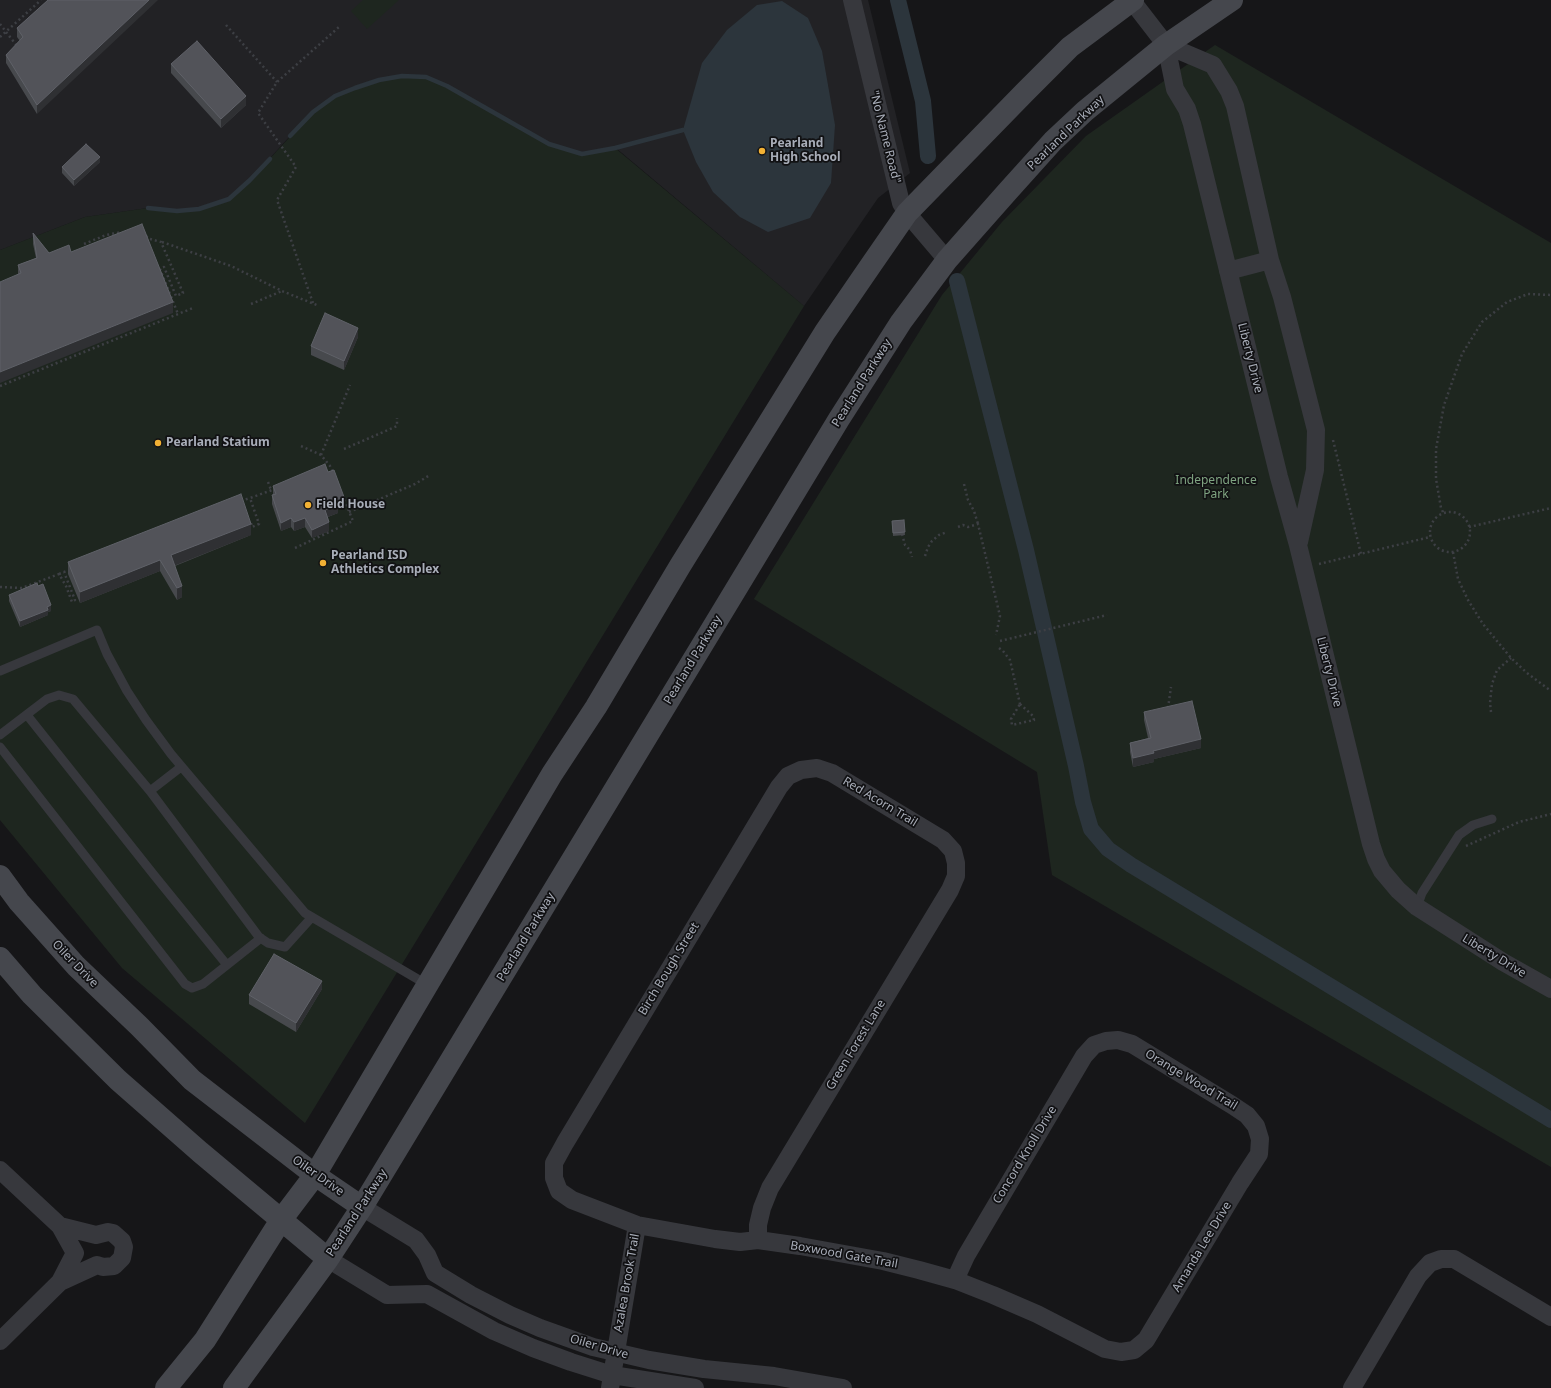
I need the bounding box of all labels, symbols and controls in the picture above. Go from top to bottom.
street label: "No Name Road" [867,89,903,185]
street label: Pearland Parkway [1025,93,1107,173]
place label: Pearland High School [770,137,840,165]
marker: Pearland High School [757,146,767,156]
street label: Liberty Drive [1234,321,1266,395]
street label: Pearland Parkway [829,336,895,430]
place label: Pearland Statium [166,436,270,450]
marker: Pearland Statium [153,438,163,448]
park label: Independence Park [1175,474,1257,502]
place label: Field House [316,498,385,512]
marker: Field House [303,500,313,510]
place label: Pearland ISD Athletics Complex [331,549,439,577]
marker: Pearland ISD Athletics Complex [318,558,328,568]
street label: Pearland Parkway [661,613,725,707]
street label: Liberty Drive [1313,635,1345,709]
street label: Red Acorn Trail [840,774,920,830]
street label: Pearland Parkway [494,890,558,984]
street label: Birch Bough Street [636,920,702,1018]
street label: Liberty Drive [1460,931,1528,981]
street label: Oiler Drive [49,937,101,991]
street label: Green Forest Lane [823,997,889,1093]
street label: Orange Wood Trail [1142,1047,1240,1113]
street label: Concord Knoll Drive [990,1103,1060,1207]
street label: Oiler Drive [289,1153,347,1199]
street label: Pearland Parkway [323,1167,391,1259]
street label: Amanda Lee Drive [1169,1199,1235,1295]
street label: Azalea Brook Trail [611,1232,643,1334]
street label: Boxwood Gate Trail [789,1238,899,1272]
street label: Oiler Drive [568,1332,630,1362]

